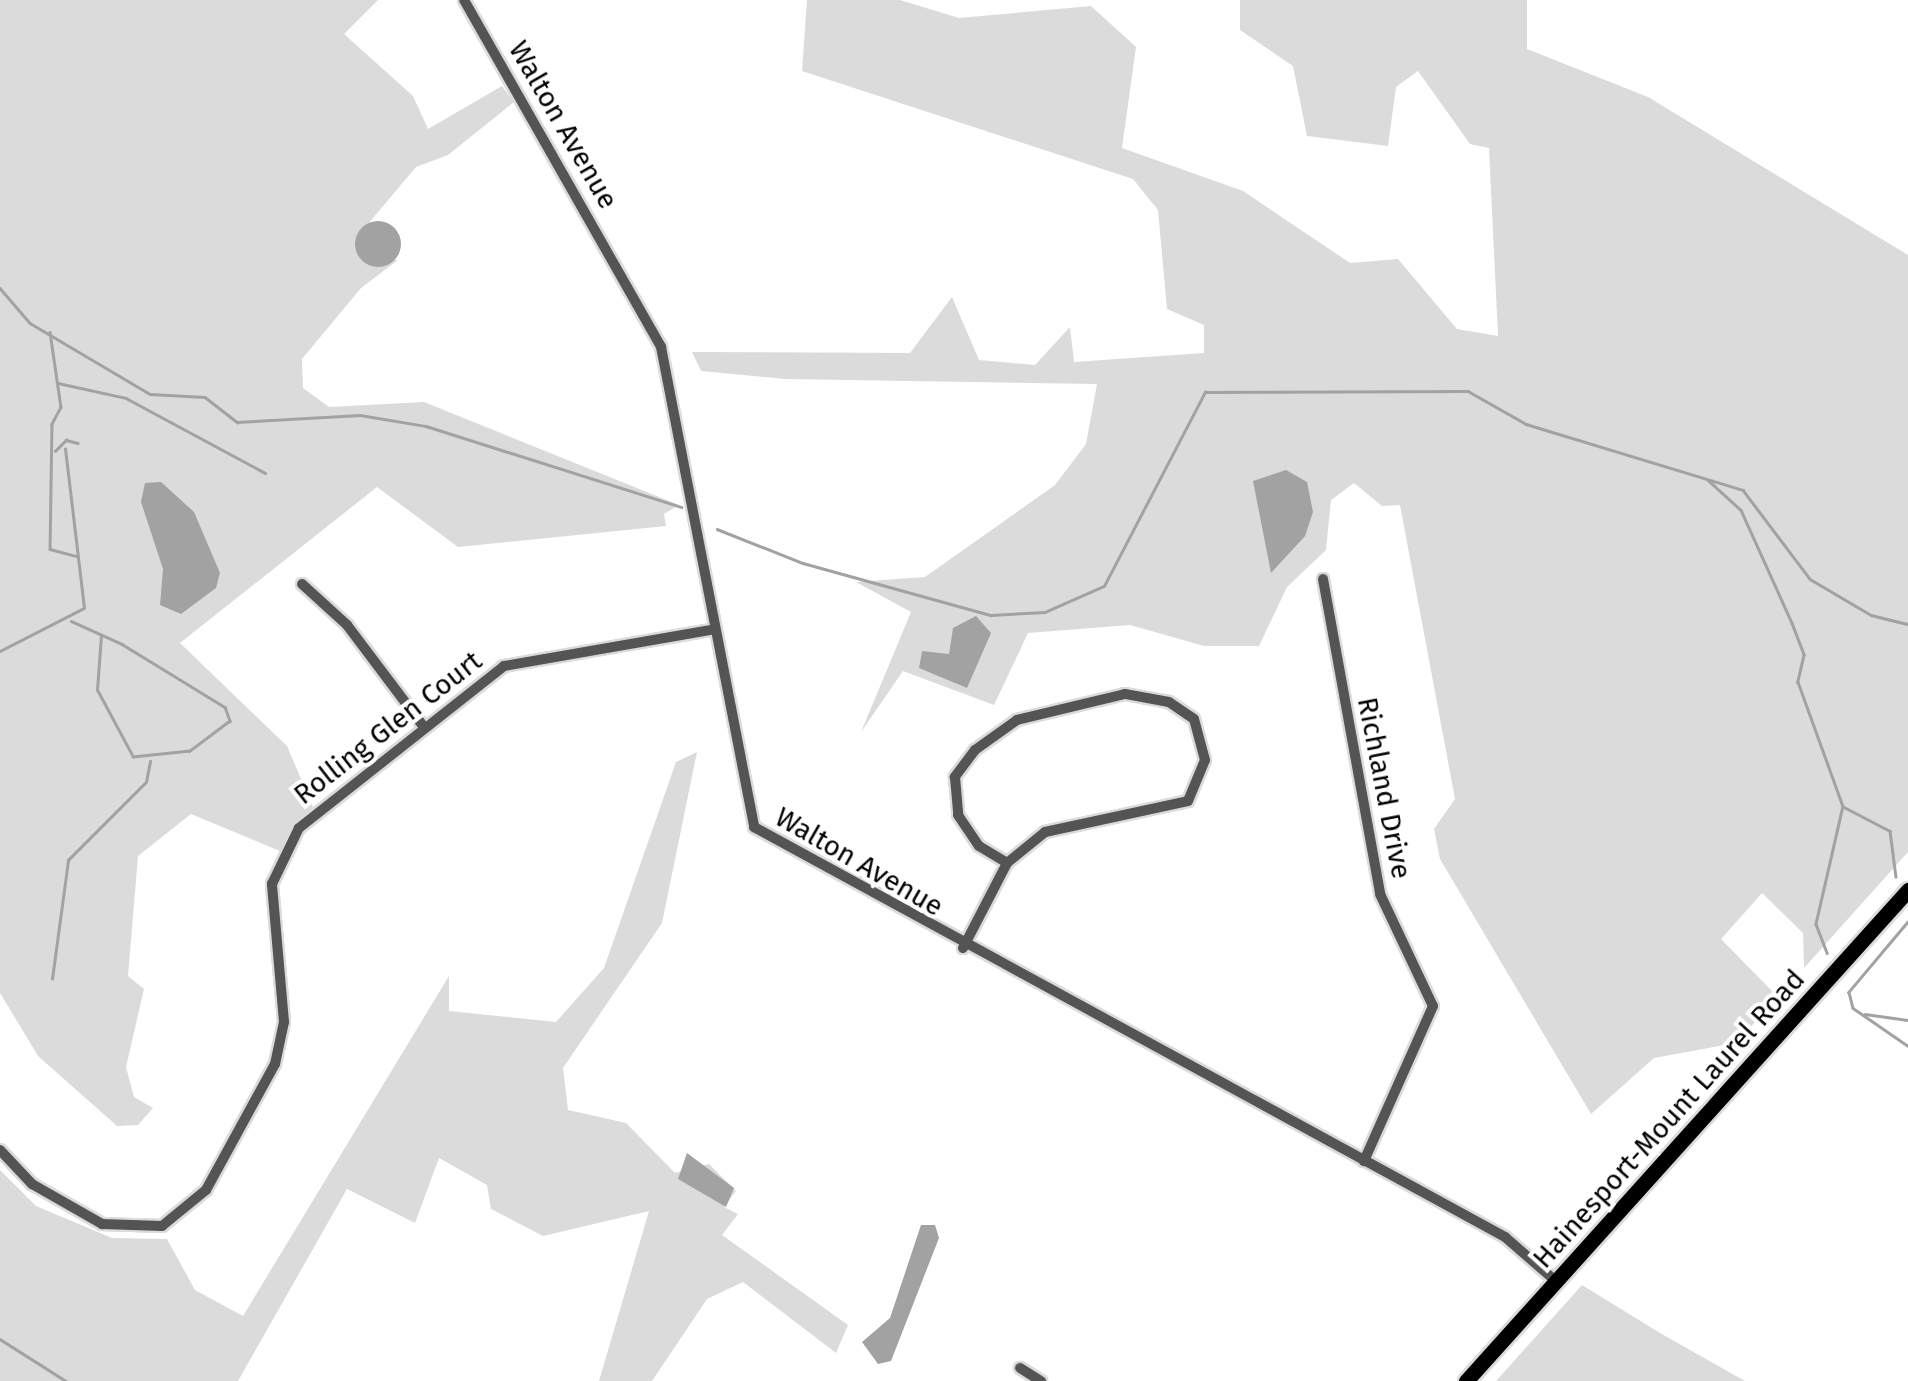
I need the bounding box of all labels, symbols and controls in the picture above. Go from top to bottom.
street label: Walton Avenue [501,35,625,215]
street label: Rolling Glen Court [287,644,489,812]
street label: Richland Drive [1350,694,1418,882]
street label: Walton Avenue [769,800,949,924]
street label: Hainesport-Mount Laurel Road [1526,963,1812,1275]

